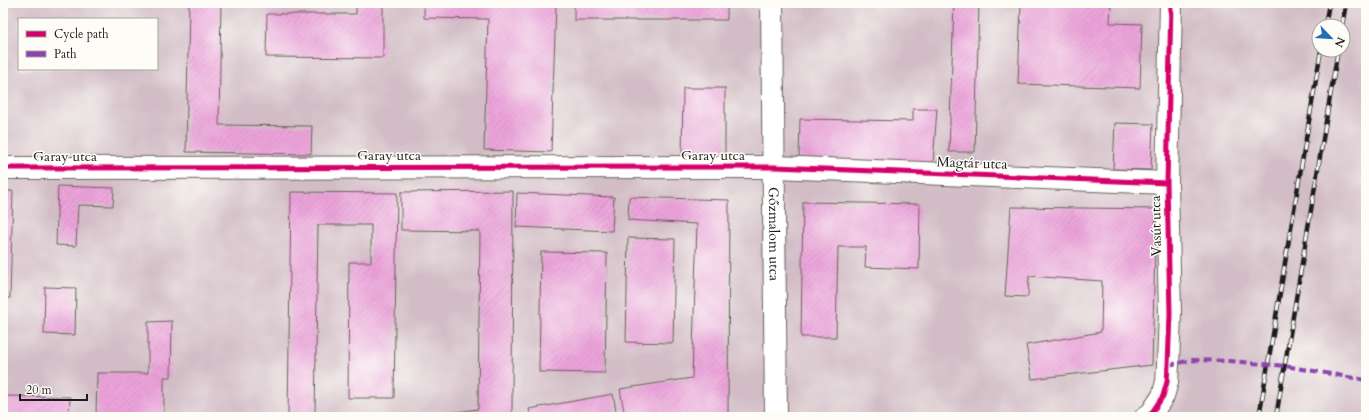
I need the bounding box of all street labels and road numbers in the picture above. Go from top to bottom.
street label: Garay utca [357,146,421,165]
street label: Garay utca [681,146,745,165]
street label: Garay utca [33,147,97,166]
street label: Magtár utca [936,152,1008,174]
street label: Gőzmalom utca [764,187,784,281]
street label: Vasút utca [1146,195,1166,257]

